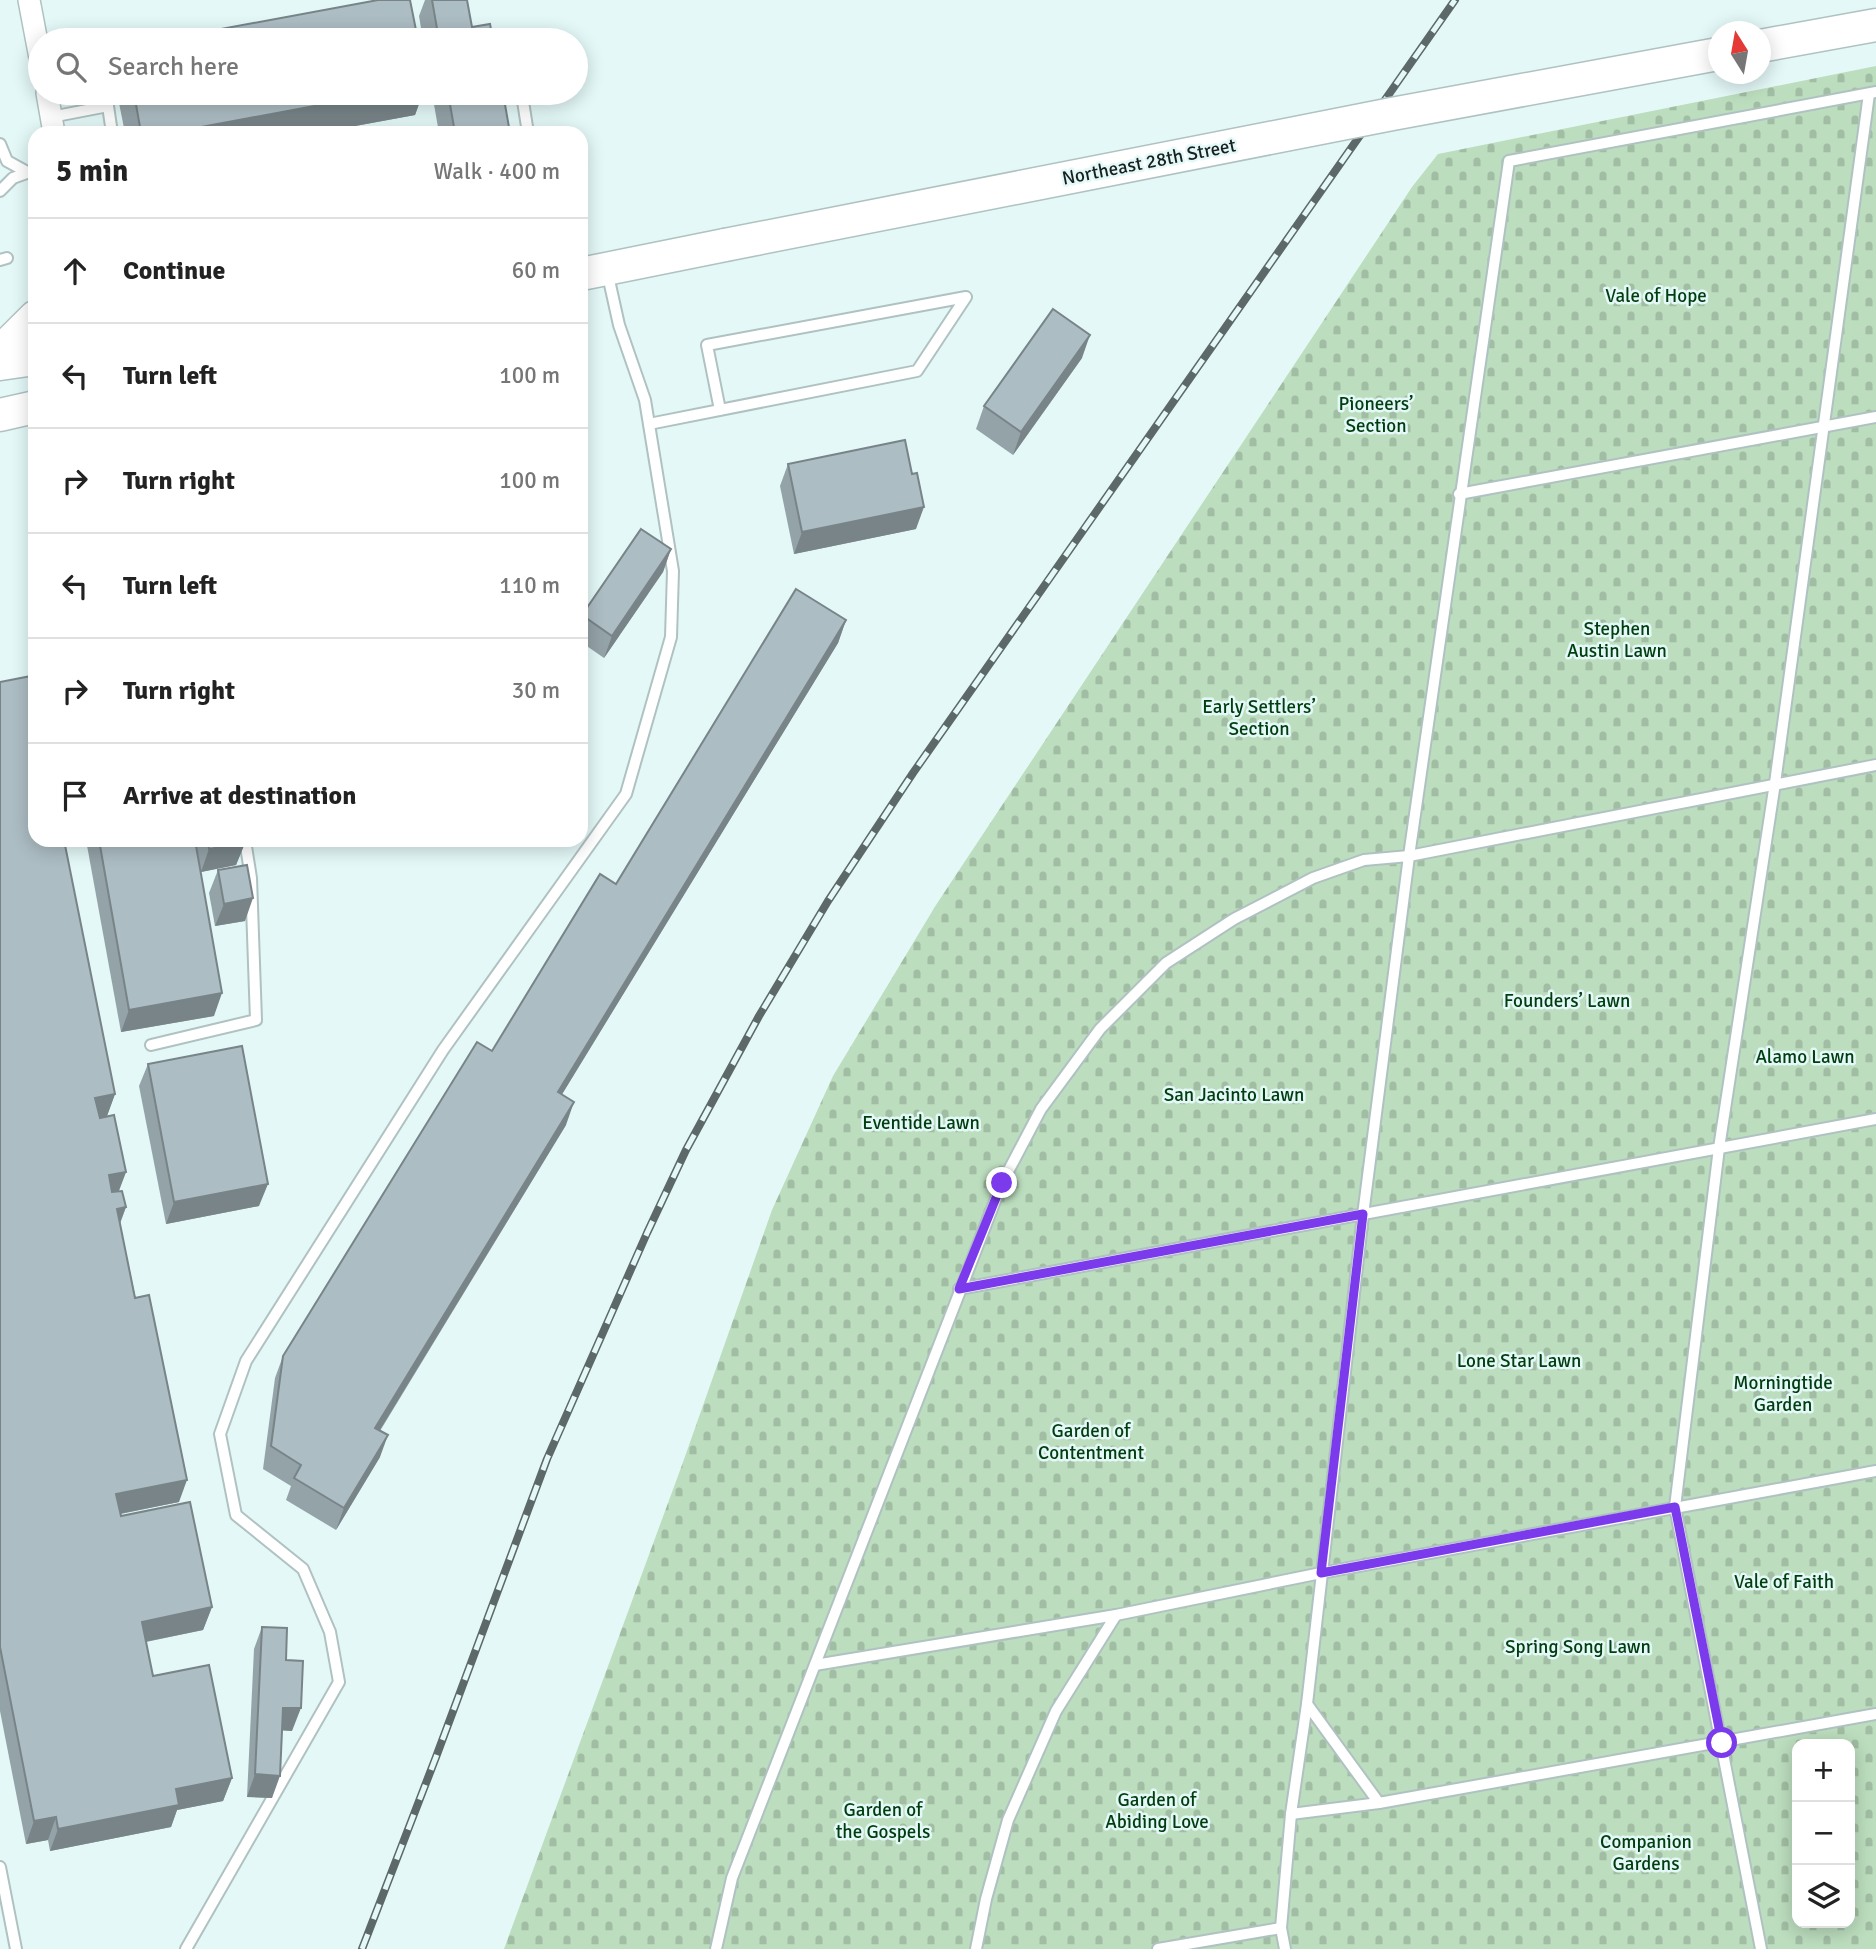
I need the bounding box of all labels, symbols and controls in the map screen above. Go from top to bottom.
north arrow [1708,21,1771,84]
search box [28,28,588,105]
icon: search [52,48,90,86]
text: Search here [108,51,239,83]
street label: Northeast 28th Street [1060,133,1238,191]
text: 5 min [56,153,128,190]
text: Walk · 400 m [434,157,560,186]
icon: ahead [56,252,94,290]
text: Continue [123,255,225,287]
text: 60 m [512,256,560,285]
park label: Vale of Hope [1605,284,1707,308]
icon: left [56,357,94,395]
text: Turn left [123,360,217,392]
text: 100 m [499,361,560,390]
park label: Pioneers’ Section [1339,392,1413,438]
icon: right [56,462,94,500]
text: Turn right [123,465,235,497]
text: 100 m [499,466,560,495]
icon: left [56,567,94,605]
text: Turn left [123,570,217,602]
text: 110 m [499,571,560,600]
park label: Stephen Austin Lawn [1567,617,1667,663]
icon: right [56,672,94,710]
text: Turn right [123,675,235,707]
text: 30 m [512,676,560,705]
park label: Early Settlers’ Section [1202,695,1316,741]
icon: arrive [56,777,94,815]
text: Arrive at destination [123,780,356,812]
park label: Founders’ Lawn [1504,989,1630,1013]
park label: Alamo Lawn [1755,1045,1855,1069]
park label: San Jacinto Lawn [1164,1083,1304,1107]
park label: Eventide Lawn [862,1111,980,1135]
route end [986,1167,1017,1198]
park label: Lone Star Lawn [1457,1349,1581,1373]
park label: Morningtide Garden [1733,1371,1833,1417]
park label: Garden of Contentment [1038,1419,1144,1465]
park label: Vale of Faith [1734,1570,1834,1594]
park label: Spring Song Lawn [1505,1635,1651,1659]
route start [1706,1727,1737,1758]
map controls [1792,1739,1855,1928]
button: + [1792,1739,1855,1802]
park label: Garden of Abiding Love [1105,1788,1209,1834]
park label: Garden of the Gospels [836,1798,930,1844]
button: − [1792,1802,1855,1865]
park label: Companion Gardens [1600,1830,1692,1876]
button: layers [1792,1865,1855,1928]

